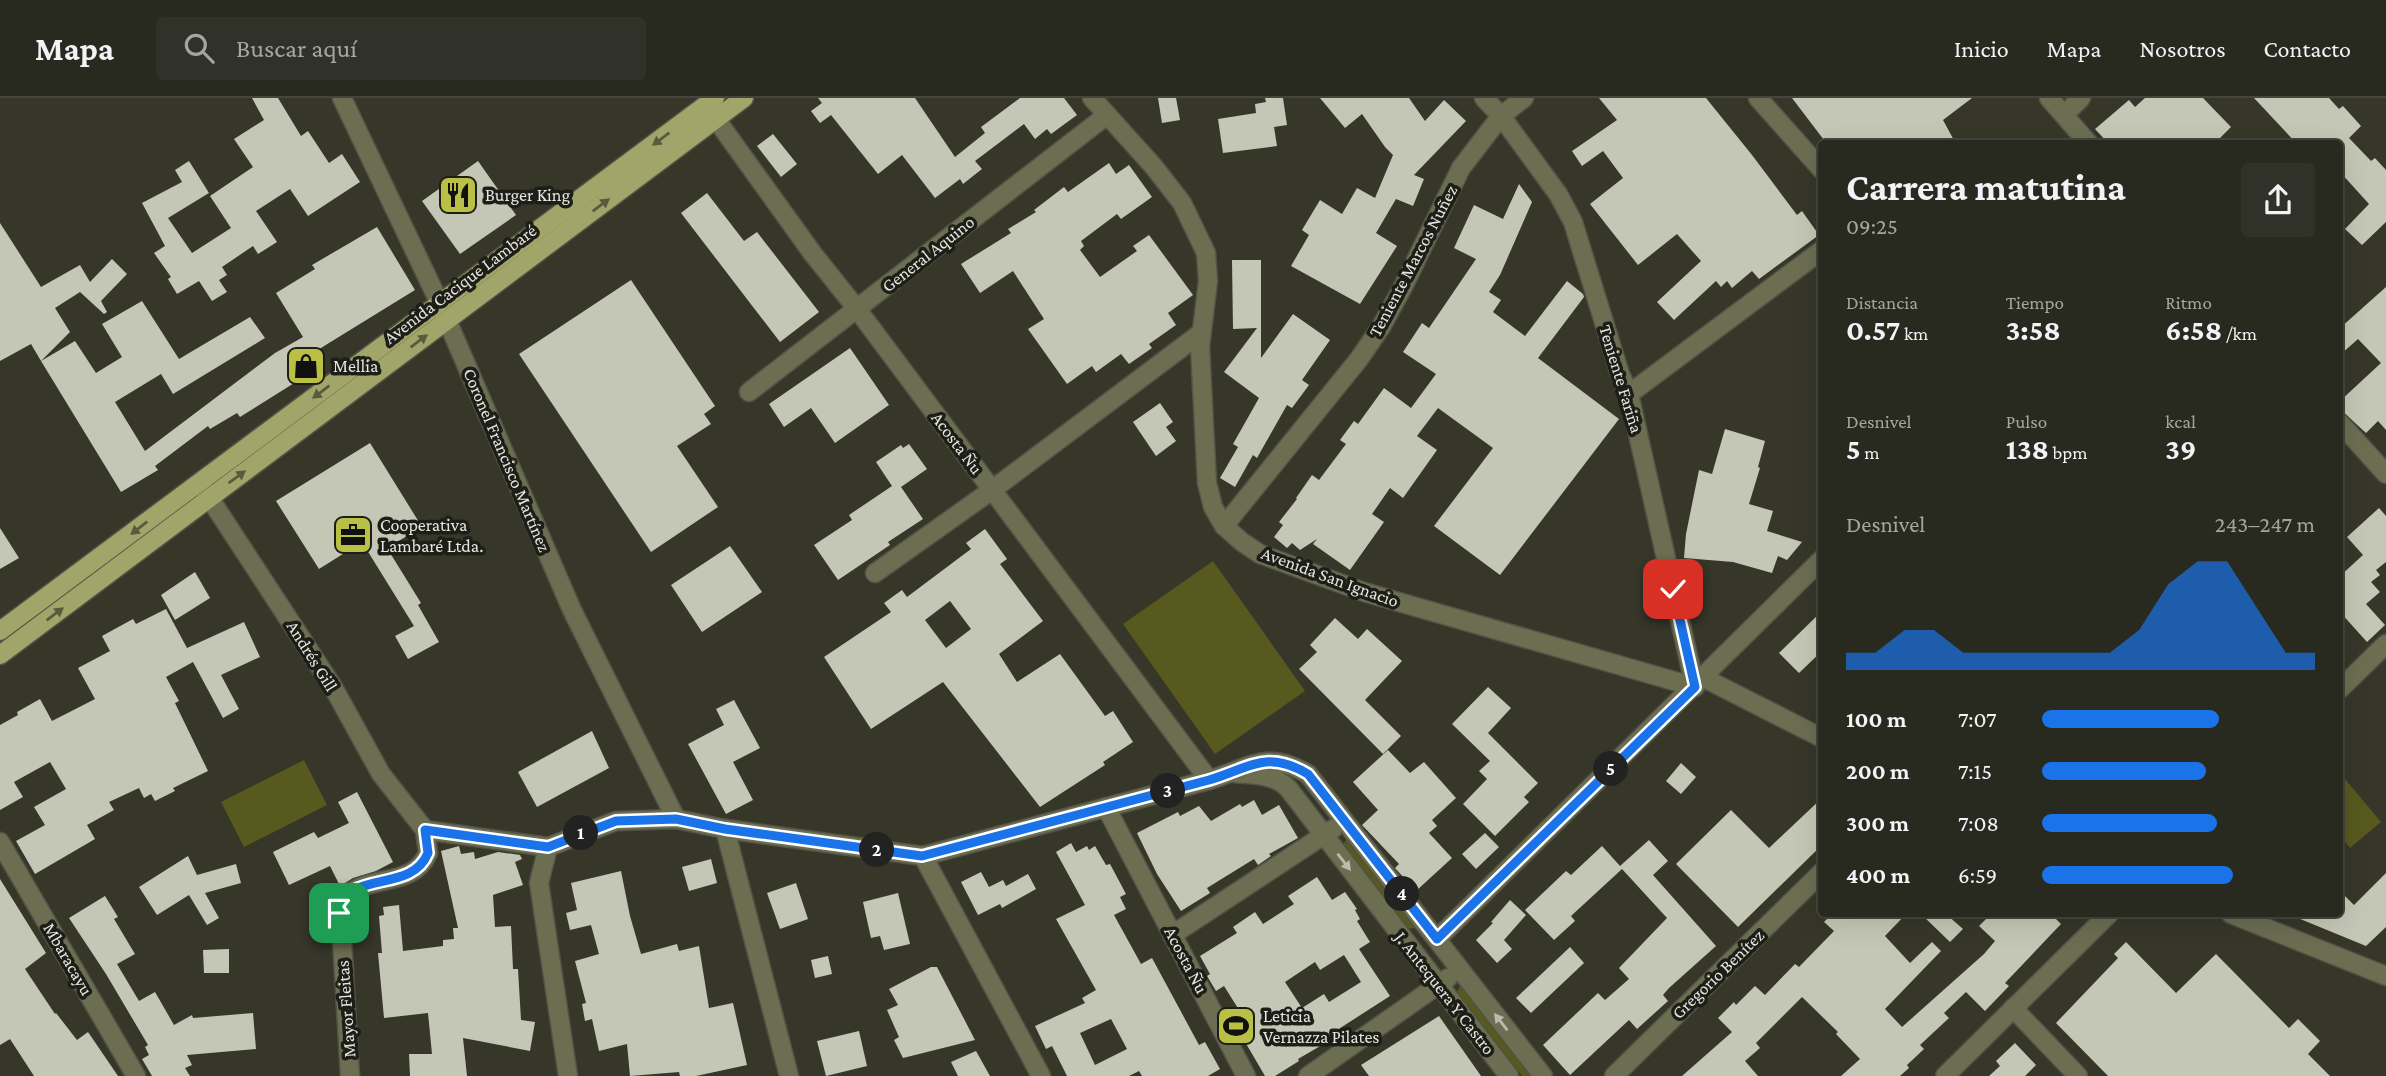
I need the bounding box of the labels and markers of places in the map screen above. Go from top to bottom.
restaurant icon: Burger King [437,174,479,216]
place label: Burger King [485,185,570,205]
shop icon: Mellia [285,345,327,387]
place label: Mellia [333,356,378,376]
office icon: Cooperativa Lambaré Ltda. [332,514,374,556]
place label: Cooperativa Lambaré Ltda. [380,515,483,556]
pin [1643,559,1703,619]
pin: 5 [1594,752,1628,786]
pin: 3 [1150,774,1186,808]
pin: 1 [564,816,598,850]
pin: 2 [860,832,894,868]
pin: 4 [1384,876,1420,912]
pin [309,883,369,943]
sports icon: Leticia Vernazza Pilates [1215,1005,1257,1047]
place label: Leticia Vernazza Pilates [1263,1006,1379,1047]

